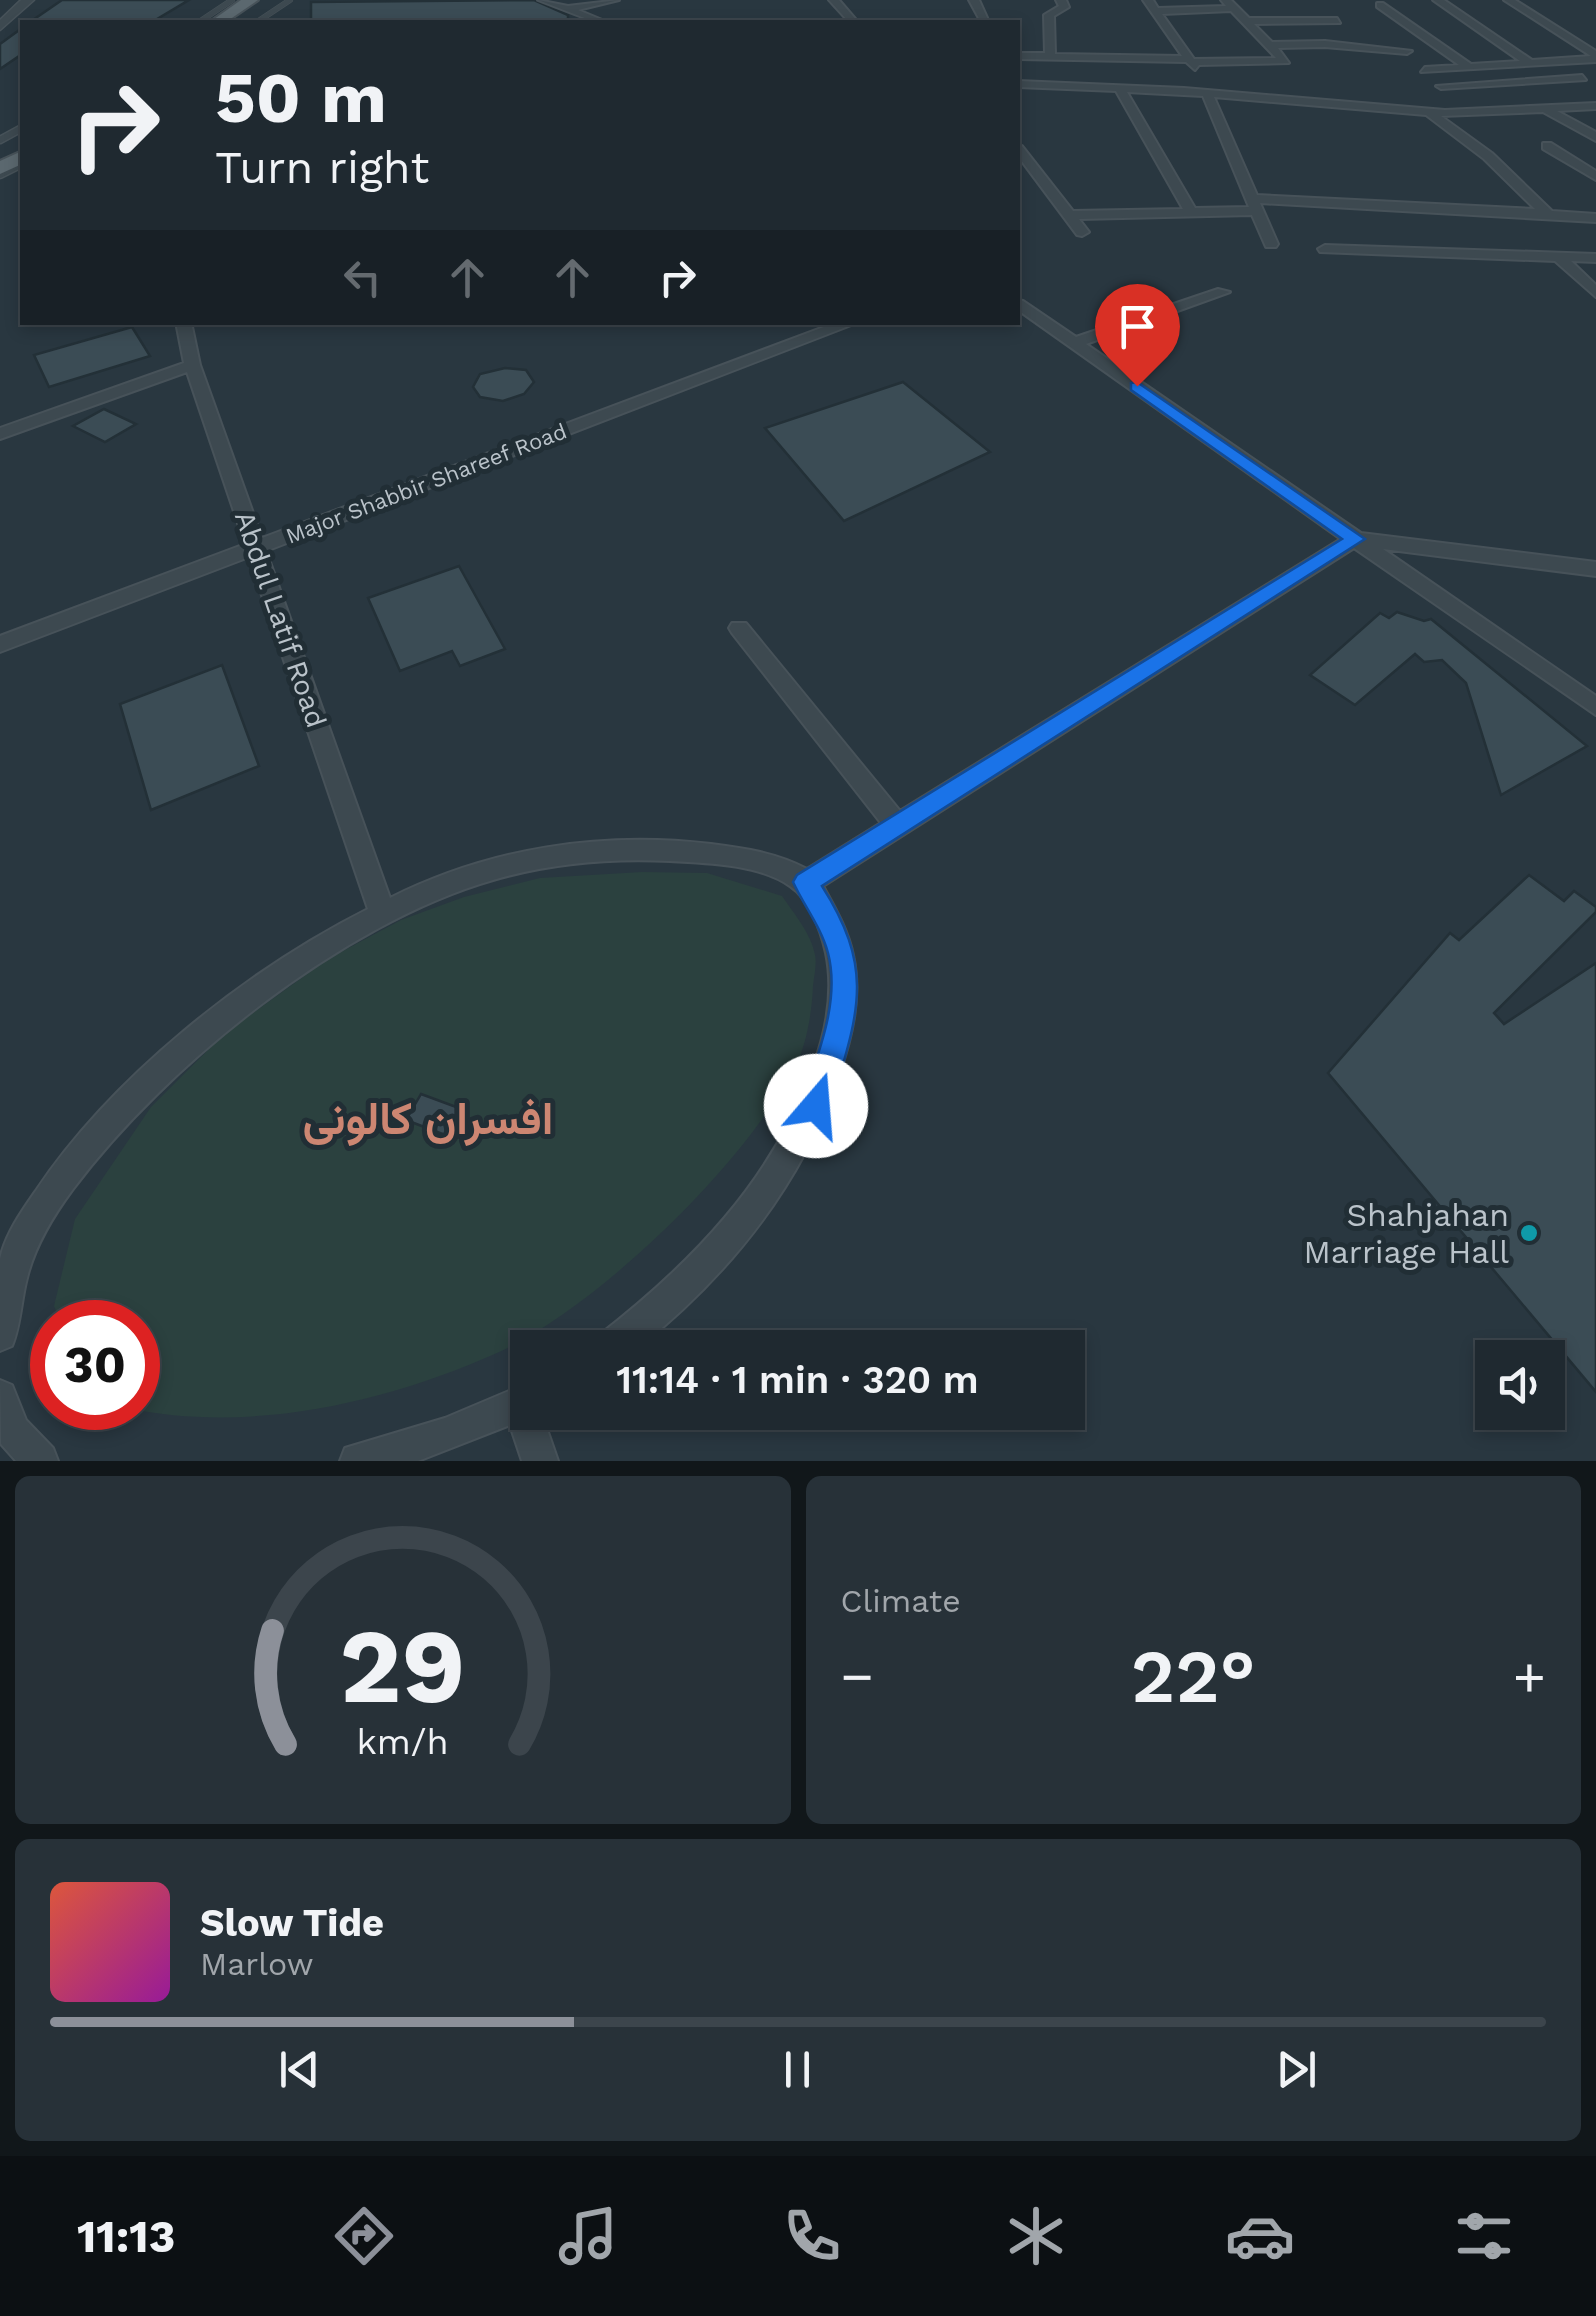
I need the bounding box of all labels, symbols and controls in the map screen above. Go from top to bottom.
text: 50 m [215,57,387,139]
icon: right [50,60,180,190]
text: Turn right [215,141,429,194]
icon: left [335,250,390,305]
icon: ahead [440,250,495,305]
icon: ahead [545,250,600,305]
icon: right [650,250,705,305]
pin [1095,284,1180,387]
icon: arrive [1110,299,1165,354]
street label: Major Shabbir Shareef Road [282,418,570,549]
street label: Abdul Latif Road [228,506,333,732]
position arrow [764,1054,868,1158]
district label: افسران کالونی [303,1092,553,1146]
place label: Shahjahan Marriage Hall [1304,1196,1509,1271]
marker: Shahjahan Marriage Hall [1518,1222,1540,1244]
speed limit sign: 30 [30,1300,160,1430]
map controls [1475,1340,1565,1430]
button: sound [1475,1340,1565,1430]
text: 11:14 · 1 min · 320 m [616,1358,979,1402]
text: Climate [841,1582,961,1620]
text: 29 [340,1605,466,1727]
text: 22° [1131,1632,1256,1720]
text: − [841,1644,874,1708]
text: + [1513,1644,1546,1708]
text: km/h [357,1721,449,1763]
text: Slow Tide [200,1901,384,1945]
text: Marlow [200,1945,314,1983]
icon: previous [272,2042,327,2097]
icon: pause [770,2042,825,2097]
icon: next [1269,2042,1324,2097]
icon: directions [329,2201,399,2271]
icon: music [553,2201,623,2271]
icon: phone [777,2201,847,2271]
icon: climate [1001,2201,1071,2271]
icon: car [1225,2201,1295,2271]
icon: filters [1449,2201,1519,2271]
text: 11:13 [77,2210,175,2263]

